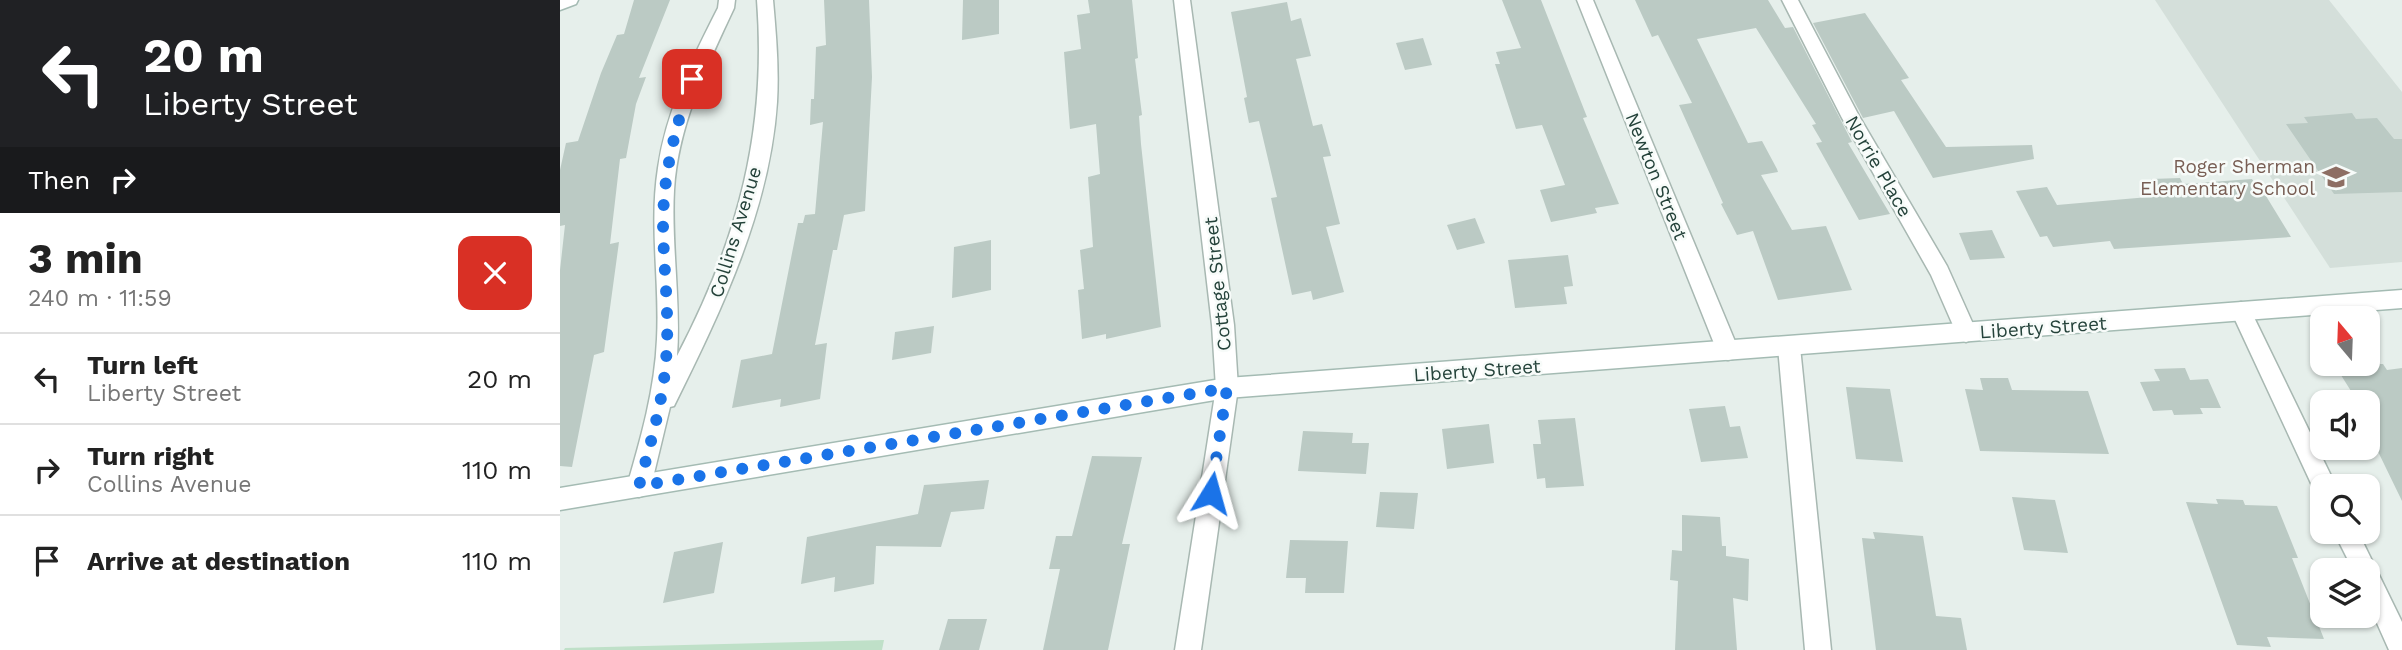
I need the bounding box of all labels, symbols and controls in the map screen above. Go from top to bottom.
text: 20 m [143,26,264,84]
icon: left [28,28,119,119]
pin [662,49,722,109]
icon: arrive [673,60,711,98]
text: Liberty Street [143,85,358,123]
street label: Newton Street [1621,109,1693,243]
street label: Norrie Place [1840,112,1917,221]
place label: Roger Sherman Elementary School [2140,155,2315,200]
icon: right [104,161,142,199]
school or university icon: Roger Sherman Elementary School [2321,162,2351,192]
street label: Collins Avenue [705,164,766,300]
text: Then [28,165,90,195]
street label: Cottage Street [1199,216,1236,352]
text: 3 min [28,234,143,283]
button: close [458,236,532,310]
text: 240 m · 11:59 [28,285,172,312]
north arrow [2310,306,2380,376]
map controls [2310,306,2380,628]
street label: Liberty Street [1979,312,2107,343]
text: Turn left [87,350,198,380]
street label: Liberty Street [1413,355,1541,386]
icon: left [28,360,66,398]
text: 20 m [467,364,532,394]
text: Liberty Street [87,380,241,407]
button: sound [2310,390,2380,460]
text: Turn right [87,441,214,471]
icon: right [28,451,66,489]
text: 110 m [462,455,532,485]
position arrow [1174,456,1248,530]
text: Collins Avenue [87,471,251,498]
button: search [2310,474,2380,544]
icon: arrive [28,542,66,580]
text: Arrive at destination [87,546,350,576]
text: 110 m [462,546,532,576]
button: layers [2310,558,2380,628]

